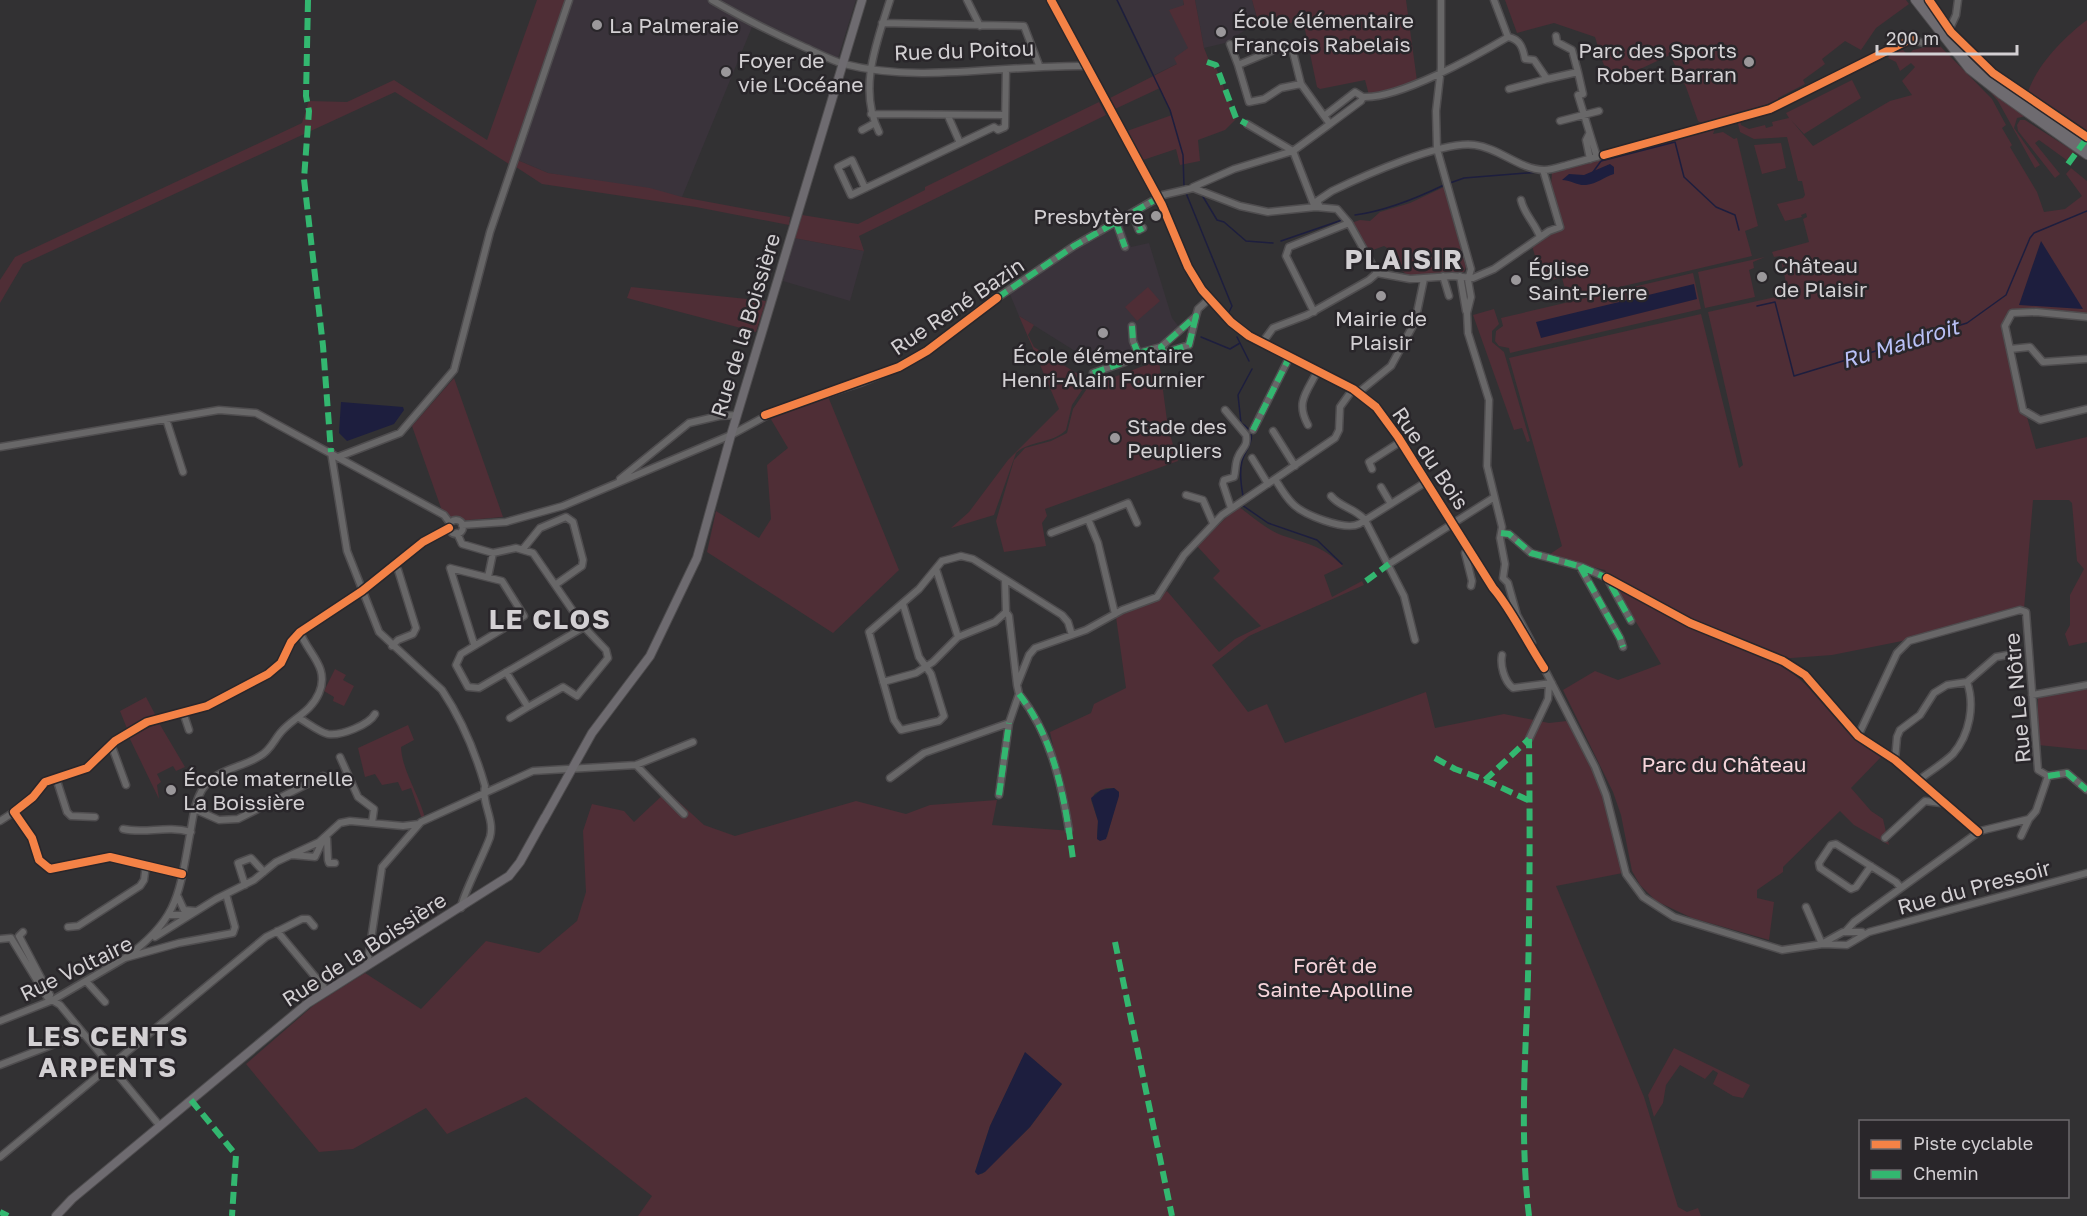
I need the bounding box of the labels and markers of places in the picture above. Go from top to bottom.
place label: École élémentaire François Rabelais [1233,7,1414,57]
place label: La Palmeraie [609,12,739,38]
marker: La Palmeraie [590,18,604,32]
marker: École élémentaire François Rabelais [1214,25,1228,39]
place label: Parc des Sports Robert Barran [1578,37,1737,87]
place label: Foyer de vie L'Océane [738,47,863,97]
marker: Parc des Sports Robert Barran [1742,55,1756,69]
marker: Foyer de vie L'Océane [719,65,733,79]
place label: Presbytère [1033,203,1144,229]
marker: Presbytère [1149,209,1163,223]
place label: Château de Plaisir [1774,252,1867,302]
place label: Église Saint-Pierre [1528,255,1648,305]
marker: Château de Plaisir [1755,270,1769,284]
marker: Église Saint-Pierre [1509,273,1523,287]
marker: Mairie de Plaisir [1374,289,1388,303]
place label: Mairie de Plaisir [1335,305,1427,355]
marker: École élémentaire Henri-Alain Fournier [1096,326,1110,340]
place label: École élémentaire Henri-Alain Fournier [1001,342,1205,392]
place label: Stade des Peupliers [1127,413,1227,463]
marker: Stade des Peupliers [1108,431,1122,445]
place label: École maternelle La Boissière [183,765,353,815]
marker: École maternelle La Boissière [164,783,178,797]

